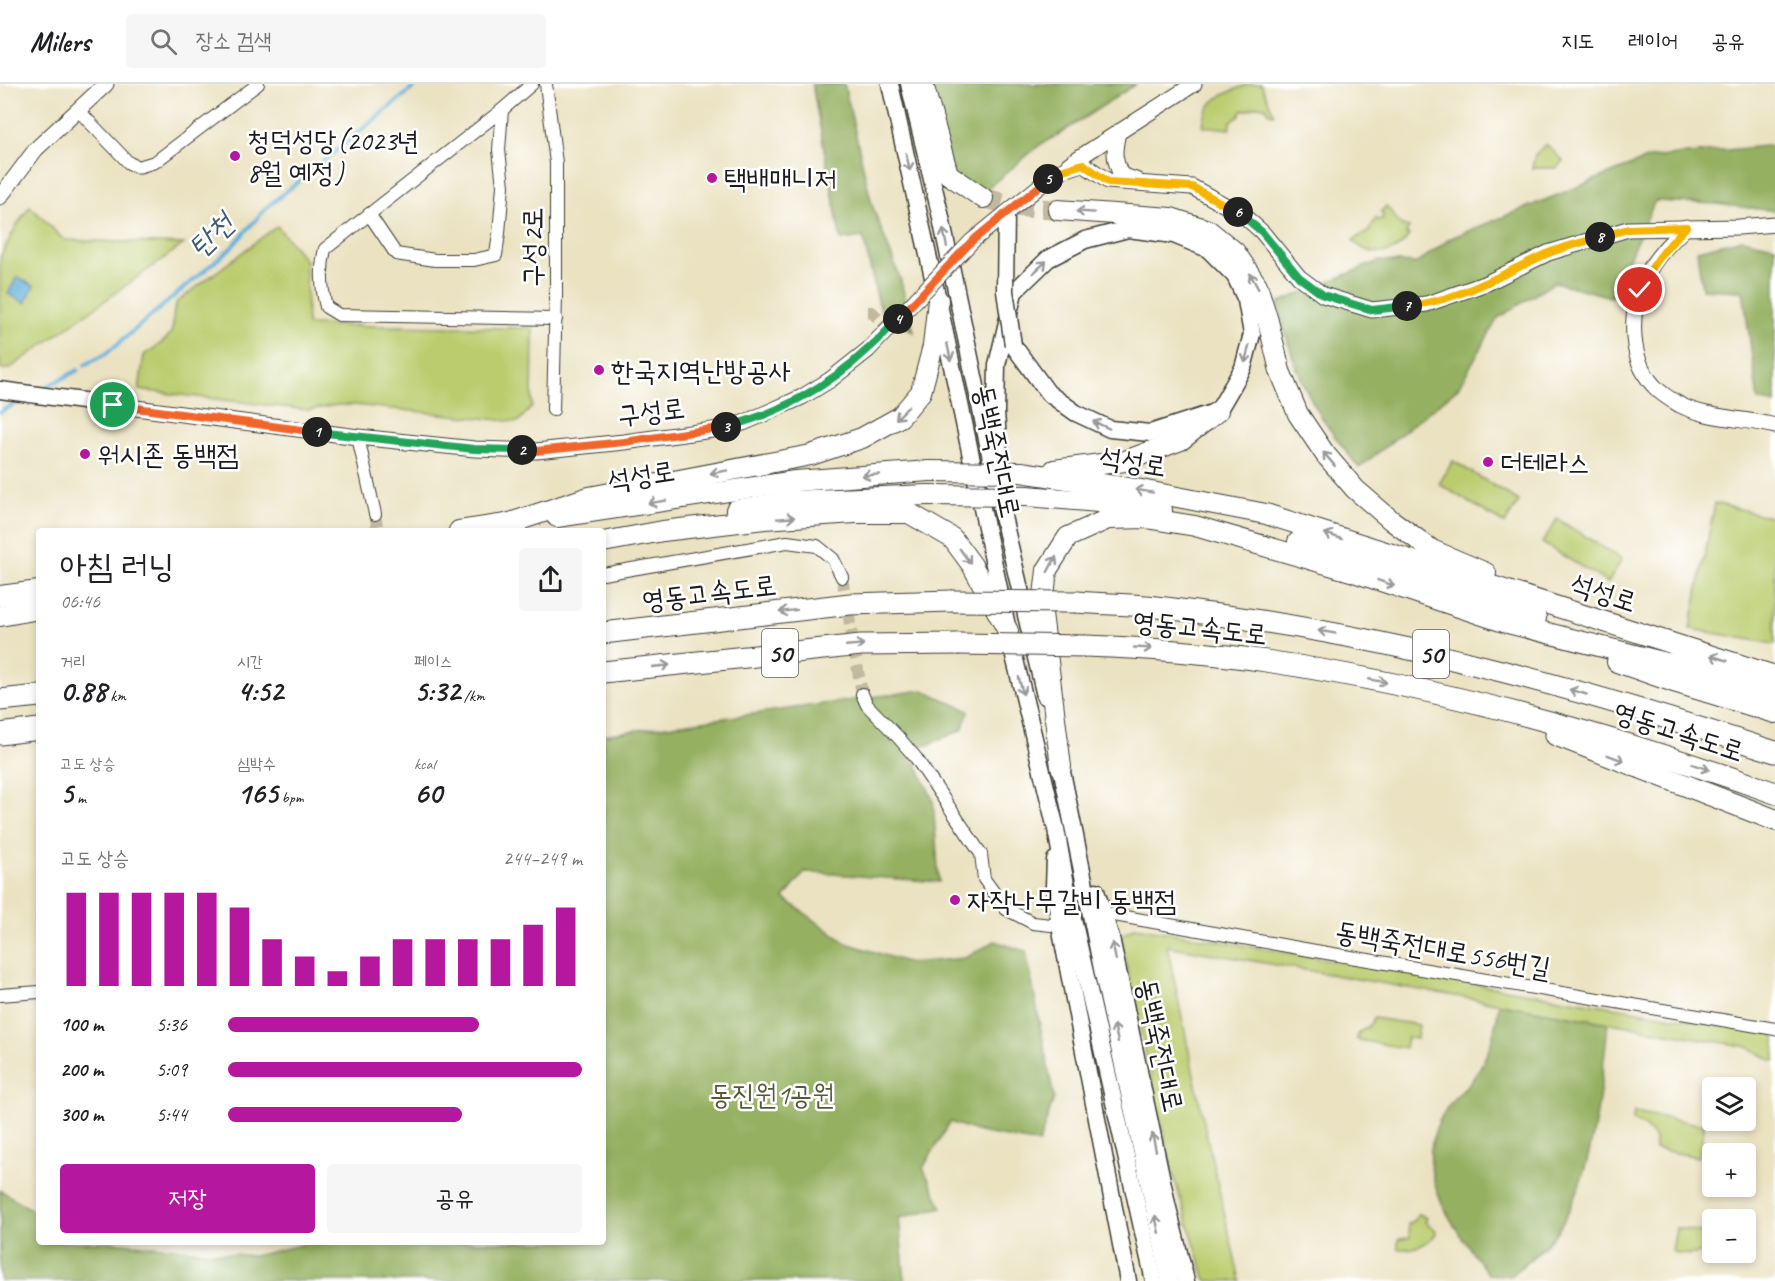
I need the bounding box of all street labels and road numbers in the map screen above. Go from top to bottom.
street label: 구성2로 [515,207,550,287]
street label: 동백죽전대로 [966,381,1029,521]
street label: 구성로 [615,390,687,433]
street label: 석성로 [1097,439,1169,484]
street label: 석성로 [605,453,677,498]
street label: 석성로 [1566,565,1641,620]
street label: 영동고속도로 [640,567,778,618]
street label: 영동고속도로 [1131,603,1269,652]
road number: 50 [762,629,798,677]
road number: 50 [1413,630,1449,678]
street label: 영동고속도로 [1609,694,1749,769]
street label: 동백죽전대로556번길 [1332,913,1553,986]
street label: 동백죽전대로 [1129,975,1192,1115]

